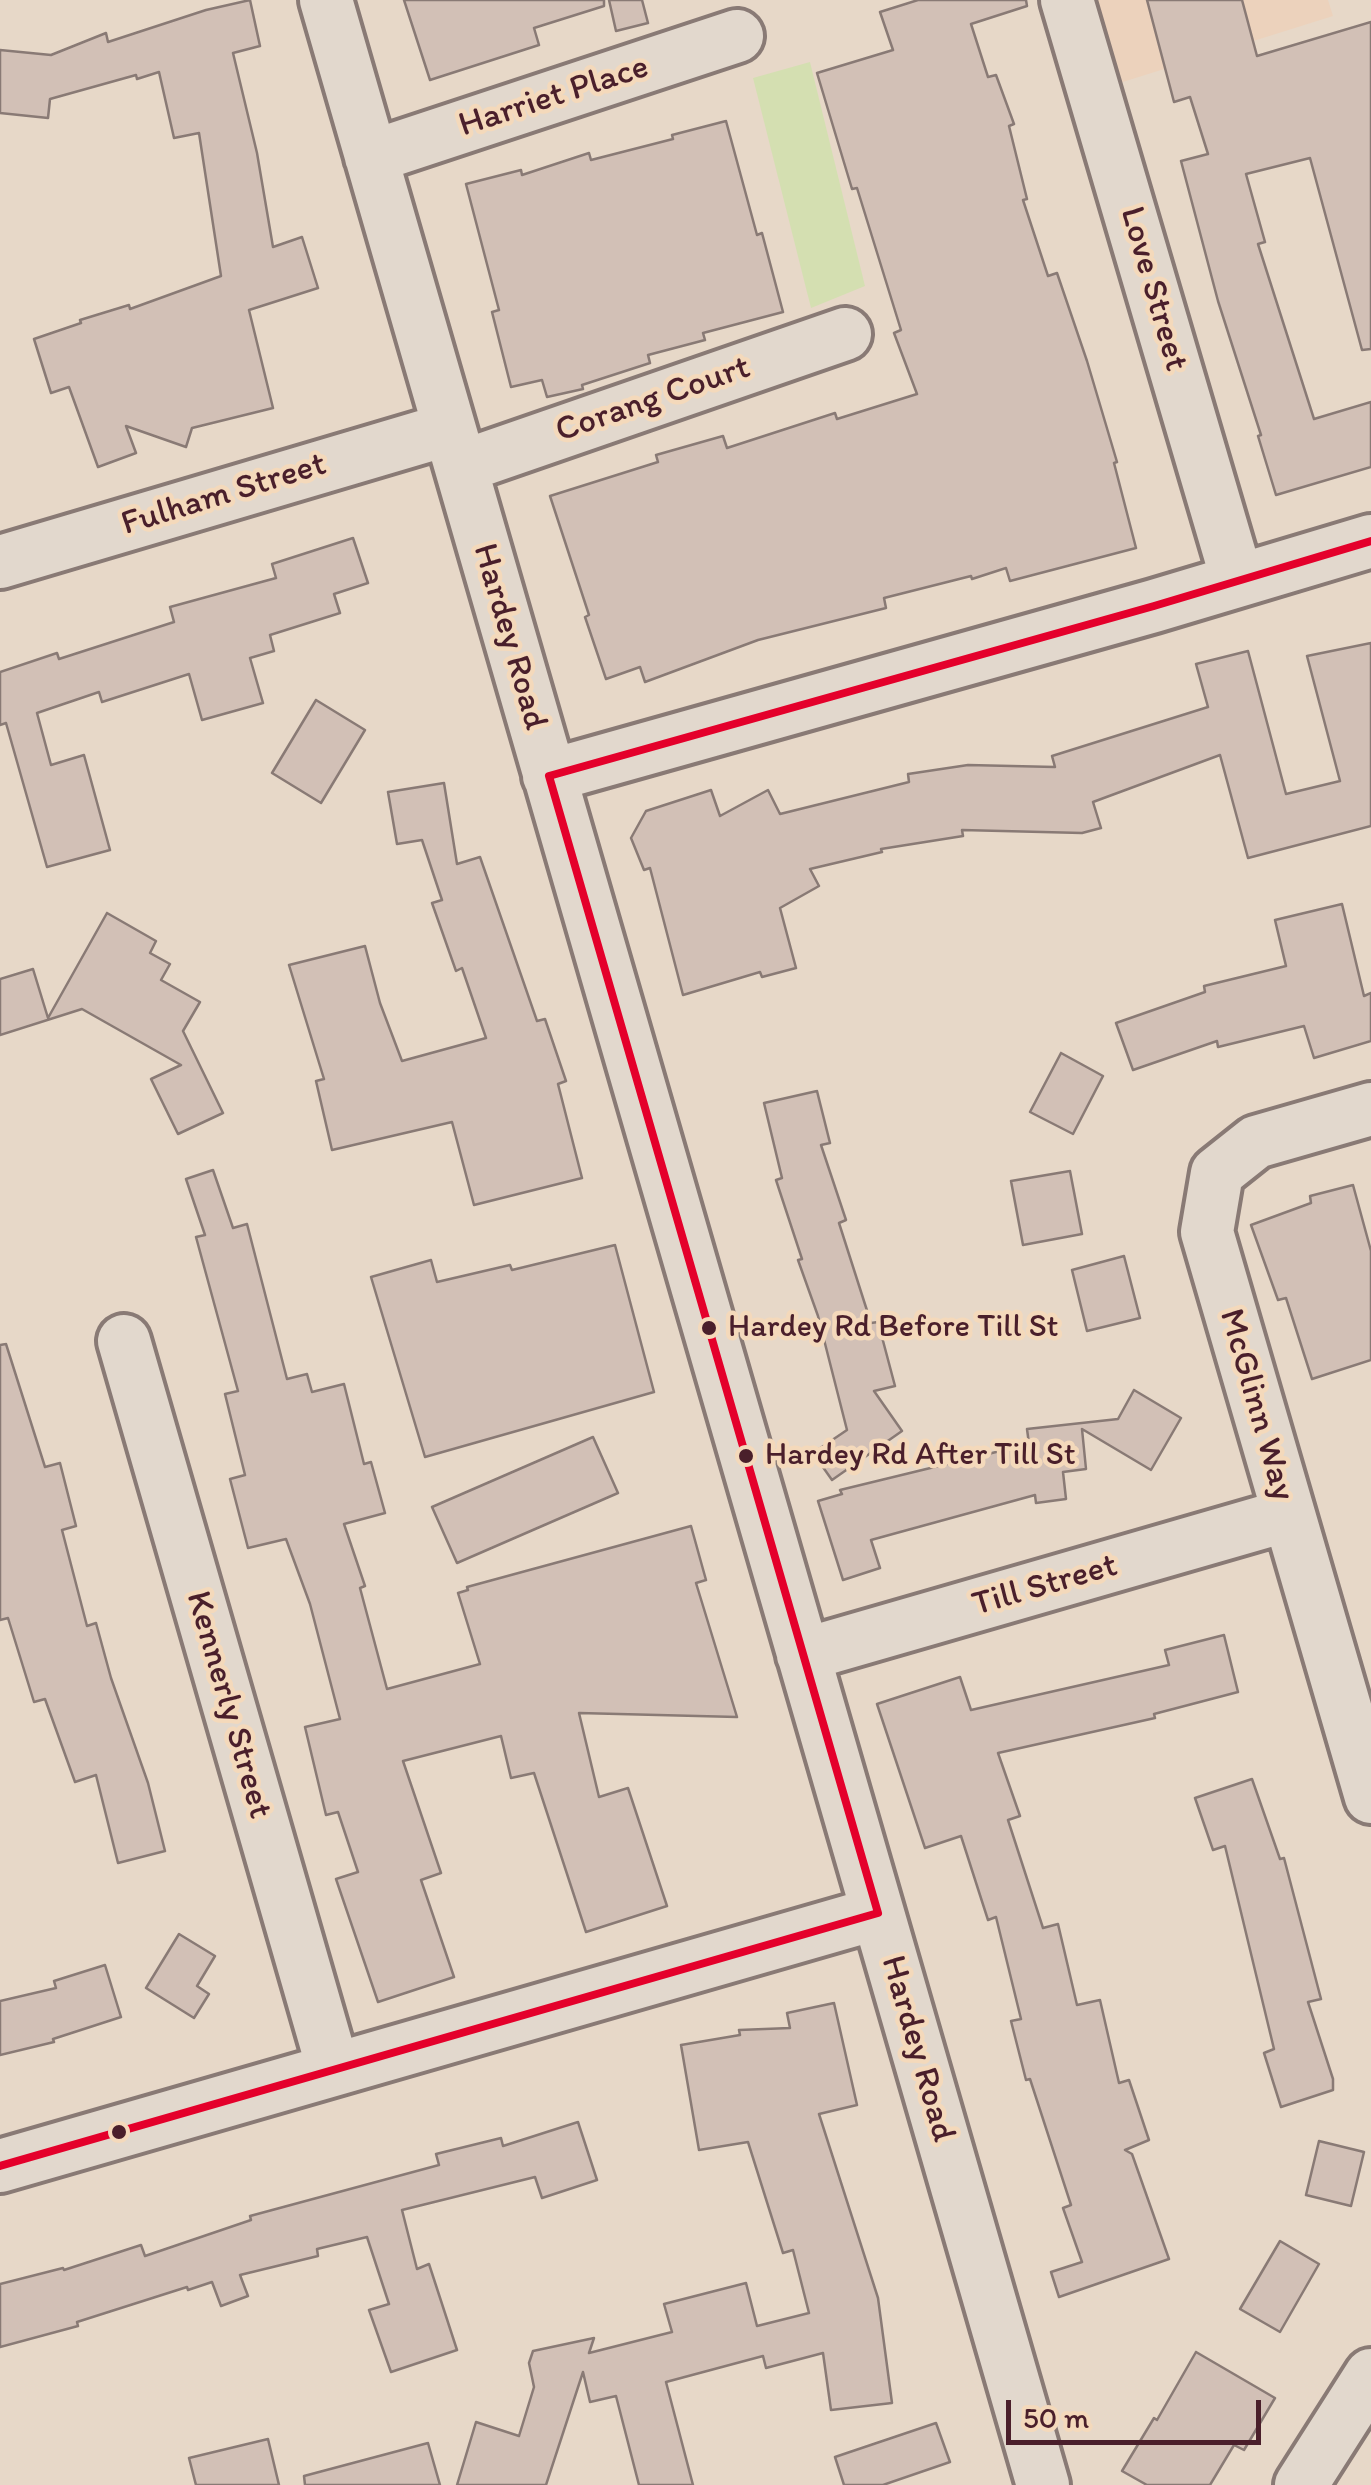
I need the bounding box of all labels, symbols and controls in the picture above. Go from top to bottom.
street label: Harriet Place [454,47,654,147]
street label: Love Street [1110,202,1196,376]
street label: Corang Court [550,347,756,453]
street label: Fulham Street [117,444,331,546]
street label: Hardey Road [462,539,556,735]
street label: McGlinn Way [1209,1304,1303,1506]
place label: Hardey Rd Before Till St [728,1309,1059,1347]
marker: Hardey Rd Before Till St [699,1318,719,1338]
place label: Hardey Rd After Till St [765,1437,1076,1475]
marker: Hardey Rd After Till St [736,1446,756,1466]
street label: Till Street [968,1545,1122,1627]
street label: Kennerly Street [175,1587,281,1823]
street label: Hardey Road [870,1951,964,2147]
unlabelled marker [109,2122,129,2142]
scale bar [1011,2380,1266,2442]
text: 50 m [1023,2399,1089,2436]

